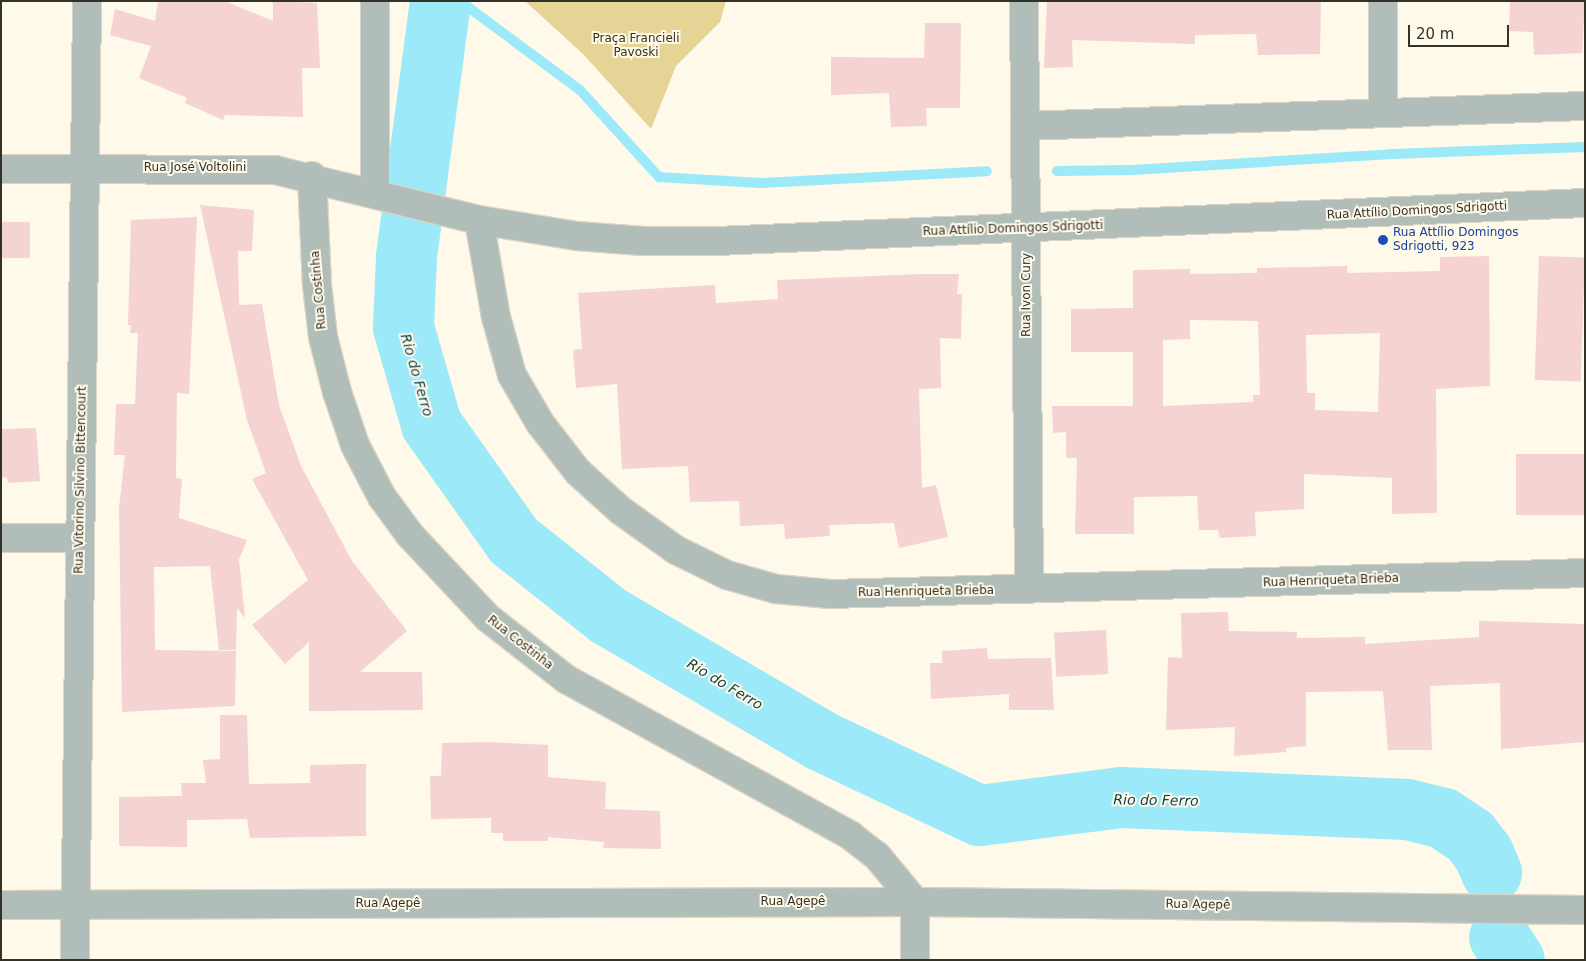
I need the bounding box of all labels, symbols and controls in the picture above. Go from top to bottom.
scale bar [1411,15,1512,47]
text: 20 m [1416,25,1454,43]
park label: Praça Francieli Pavoski [593,32,679,60]
street label: Rua José Voltolini [144,161,246,175]
street label: Rua Attílio Domingos Sdrigotti [1326,199,1508,223]
street label: Rua Attílio Domingos Sdrigotti [923,219,1103,239]
place label: Rua Attílio Domingos Sdrigotti, 923 [1393,226,1519,254]
marker: Rua Attílio Domingos Sdrigotti, 923 [1377,234,1389,246]
street label: Rua Costinha [308,250,330,330]
street label: Rua Ivon Cury [1020,253,1034,337]
water label: Rio do Ferro [397,332,437,418]
street label: Rua Vitorino Silvino Bittencourt [72,386,90,574]
street label: Rua Henriqueta Brieba [1263,571,1399,591]
street label: Rua Henriqueta Brieba [858,584,994,600]
street label: Rua Costinha [484,613,556,673]
water label: Rio do Ferro [684,655,766,713]
water label: Rio do Ferro [1113,791,1199,809]
street label: Rua Agepê [761,895,825,909]
street label: Rua Agepê [356,897,420,911]
street label: Rua Agepê [1165,897,1231,913]

